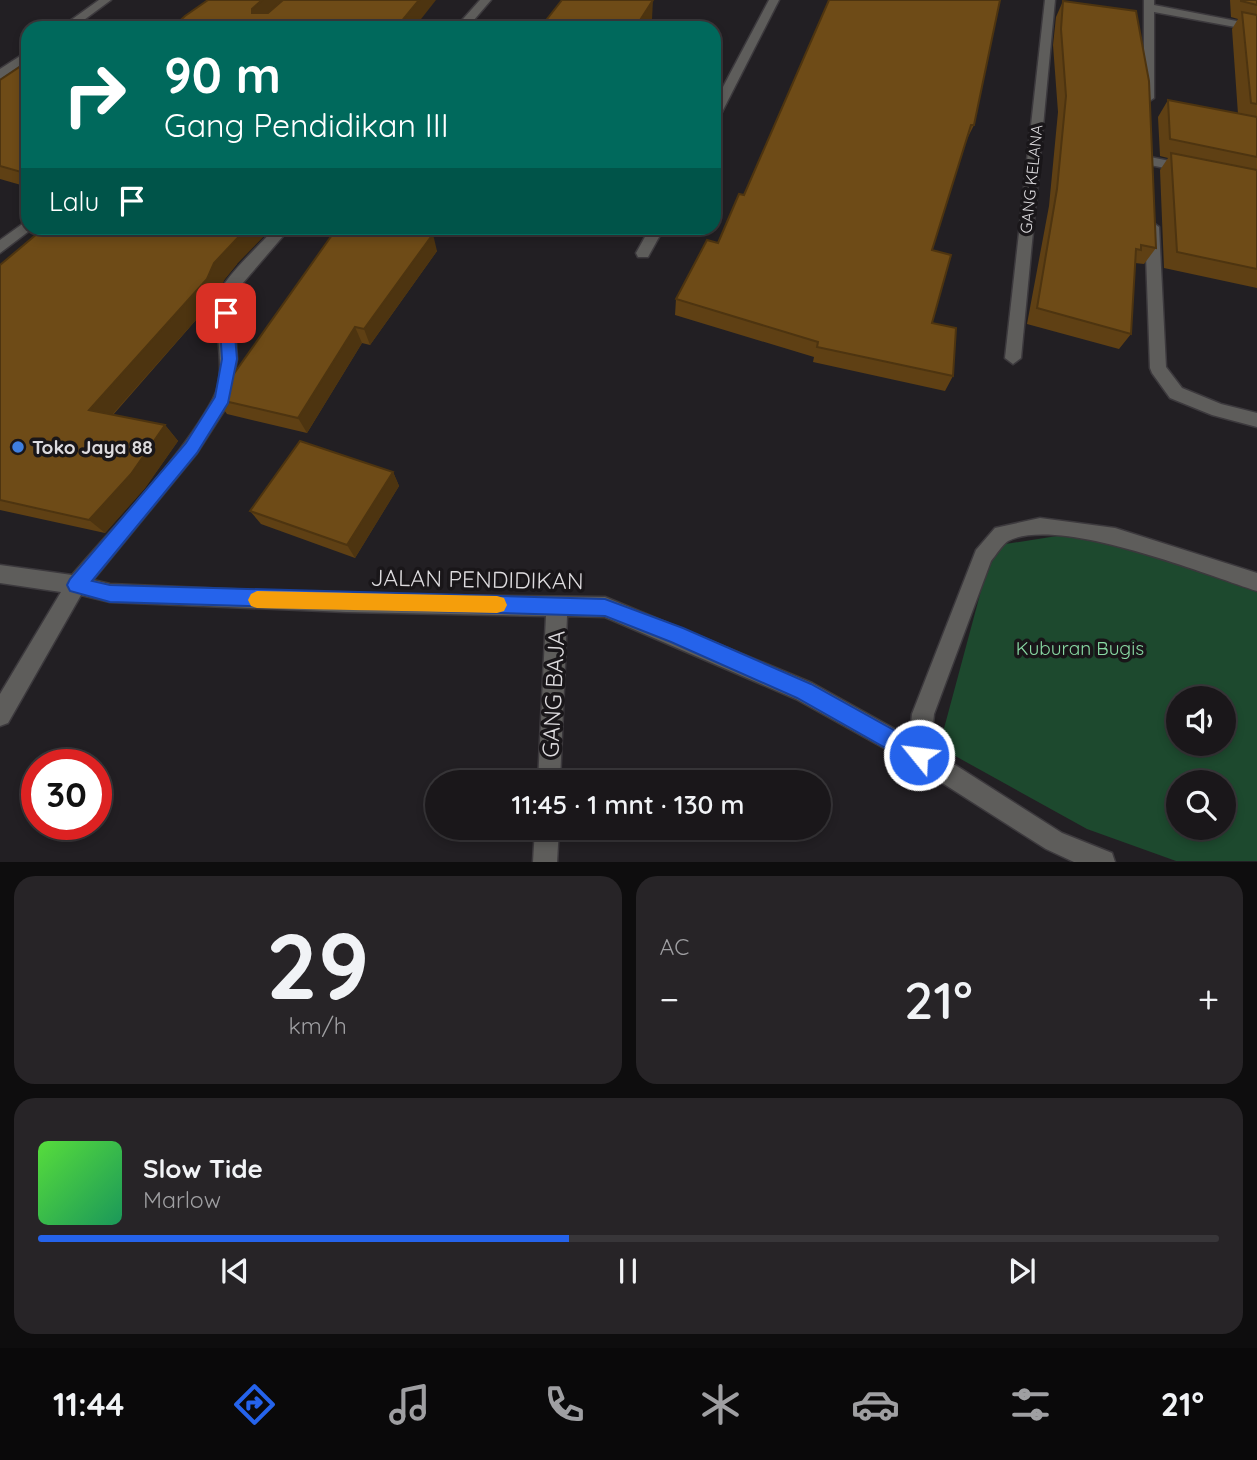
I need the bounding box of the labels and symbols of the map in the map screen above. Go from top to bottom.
street label: GANG KELANA [1015,124,1047,234]
pin [196,283,256,343]
place label: Toko Jaya 88 [32,435,153,459]
marker: Toko Jaya 88 [10,439,26,455]
street label: JALAN PENDIDIKAN [370,563,584,595]
street label: GANG BAJA [535,630,571,758]
park label: Kuburan Bugis [1016,636,1144,660]
position arrow [882,718,956,792]
speed limit sign: 30 [21,749,112,840]

